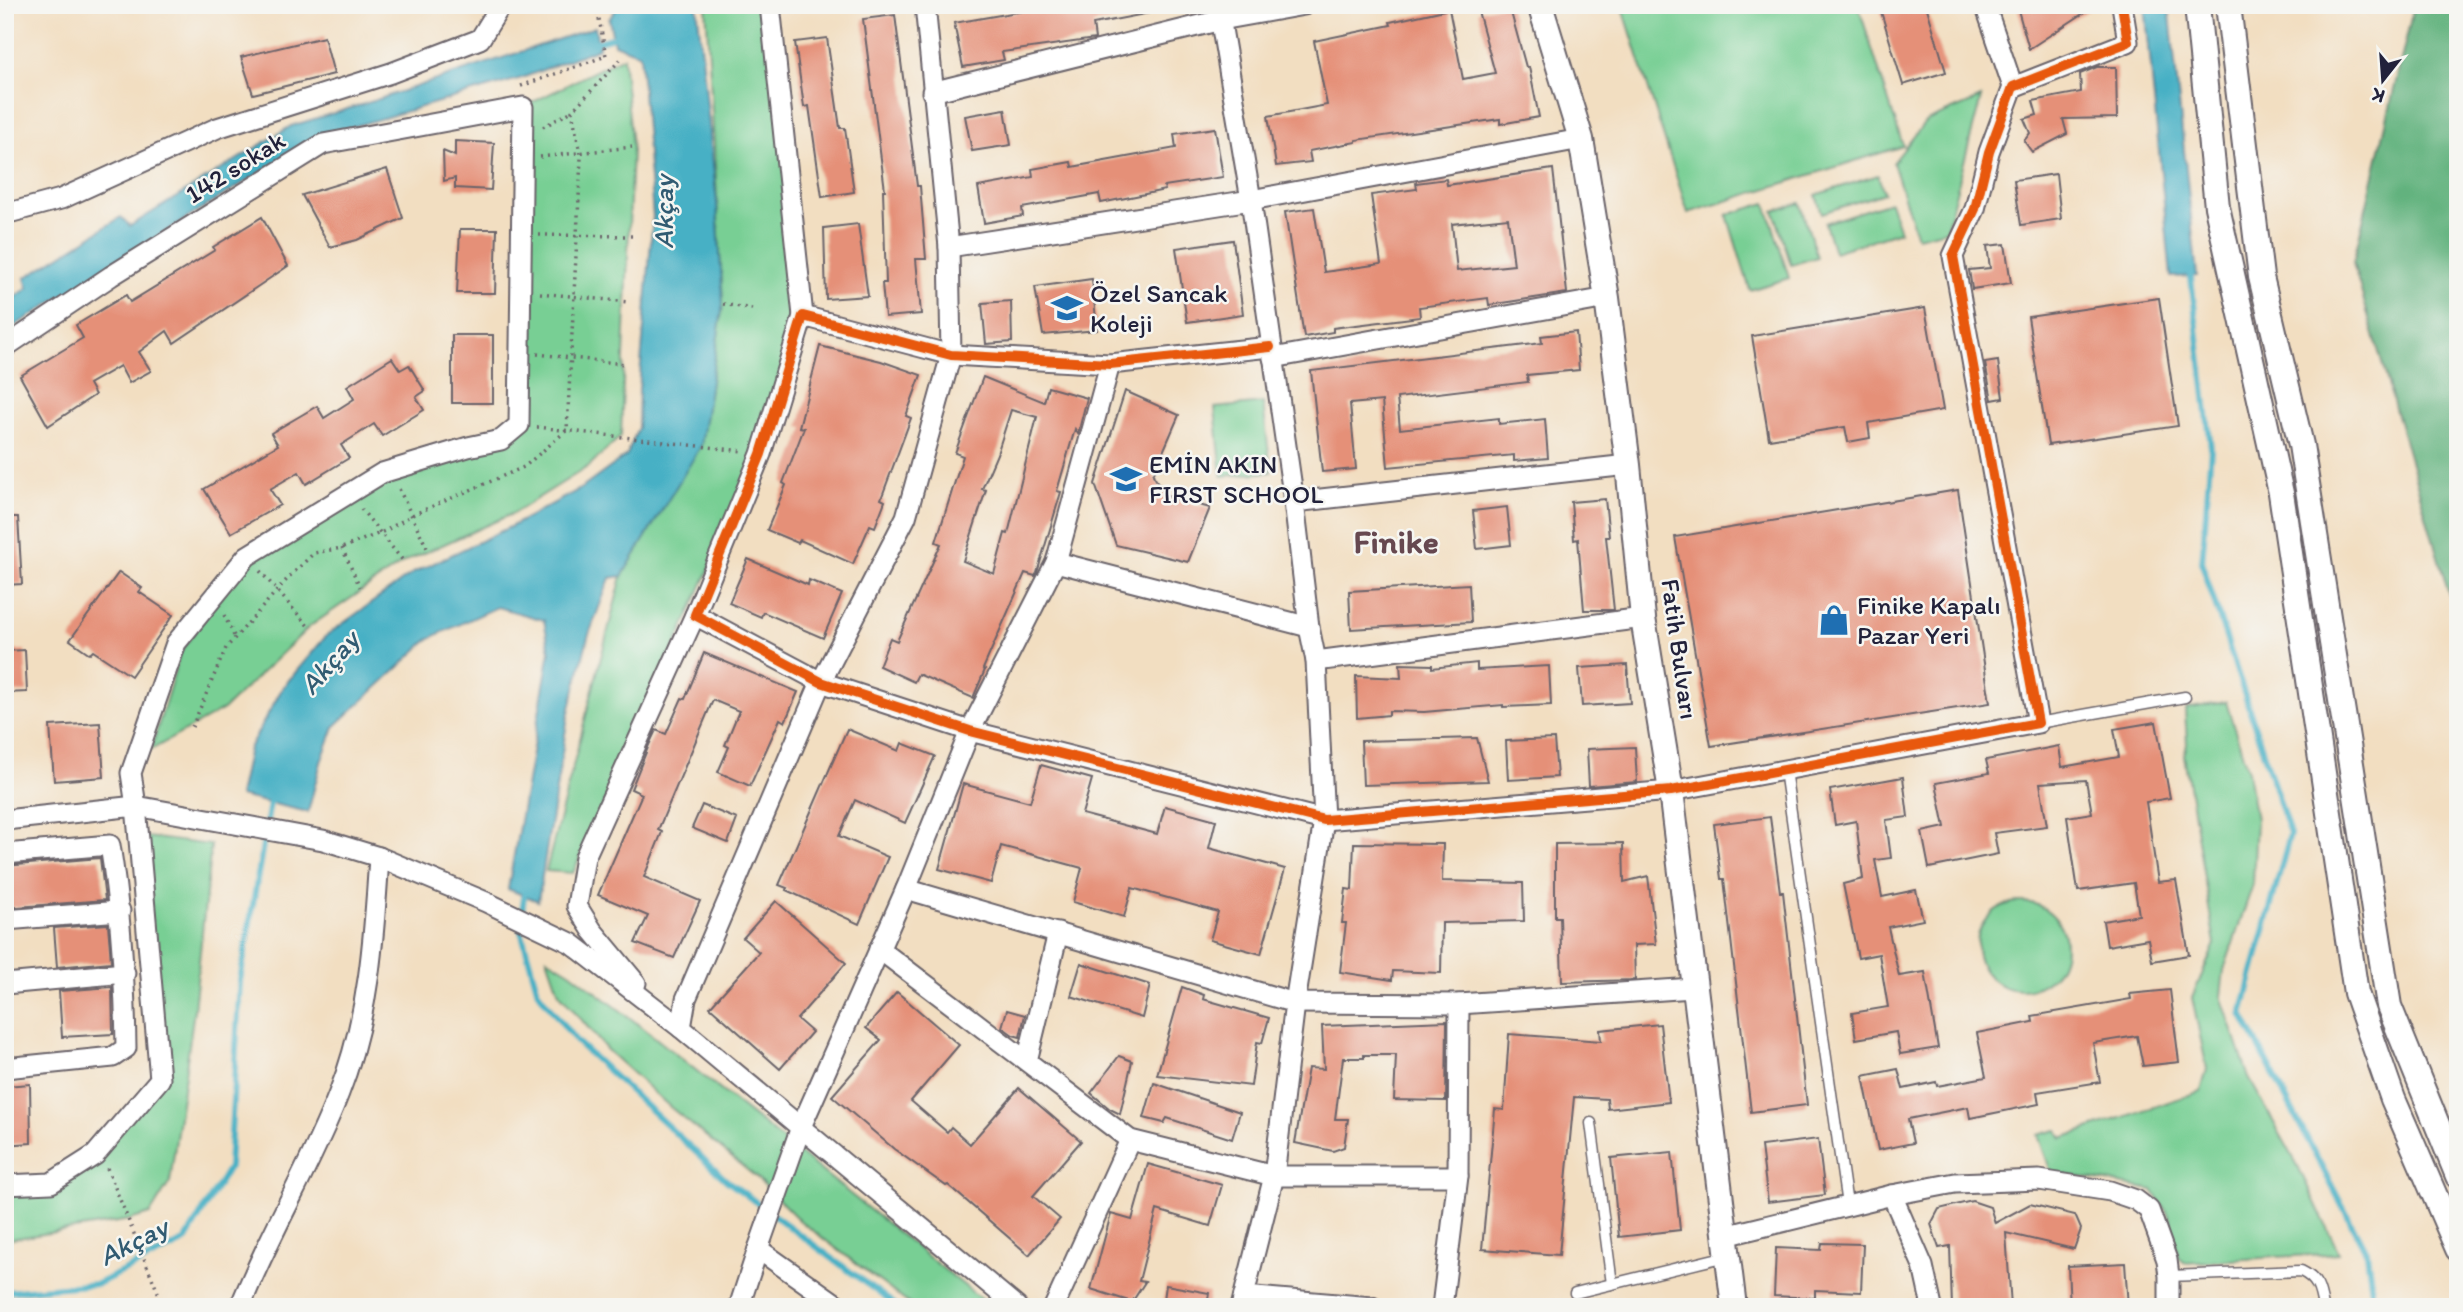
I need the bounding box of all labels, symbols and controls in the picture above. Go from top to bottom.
north arrow [2348,46,2418,116]
text: K [2368,83,2387,109]
street label: 142 sokak [179,124,291,210]
water label: Akçay [646,173,680,249]
place label: Özel Sancak Koleji [1090,277,1228,339]
school or university icon: Özel Sancak Koleji [1050,291,1084,325]
place label: EMİN AKIN FIRST SCHOOL [1149,448,1323,510]
school or university icon: EMİN AKIN FIRST SCHOOL [1109,462,1143,496]
district label: Finike [1353,522,1439,561]
street label: Fatih Bulvarı [1654,577,1706,721]
place label: Finike Kapalı Pazar Yeri [1857,589,2001,651]
shop icon: Finike Kapalı Pazar Yeri [1817,603,1851,637]
water label: Akçay [292,621,368,701]
water label: Akçay [93,1208,176,1273]

